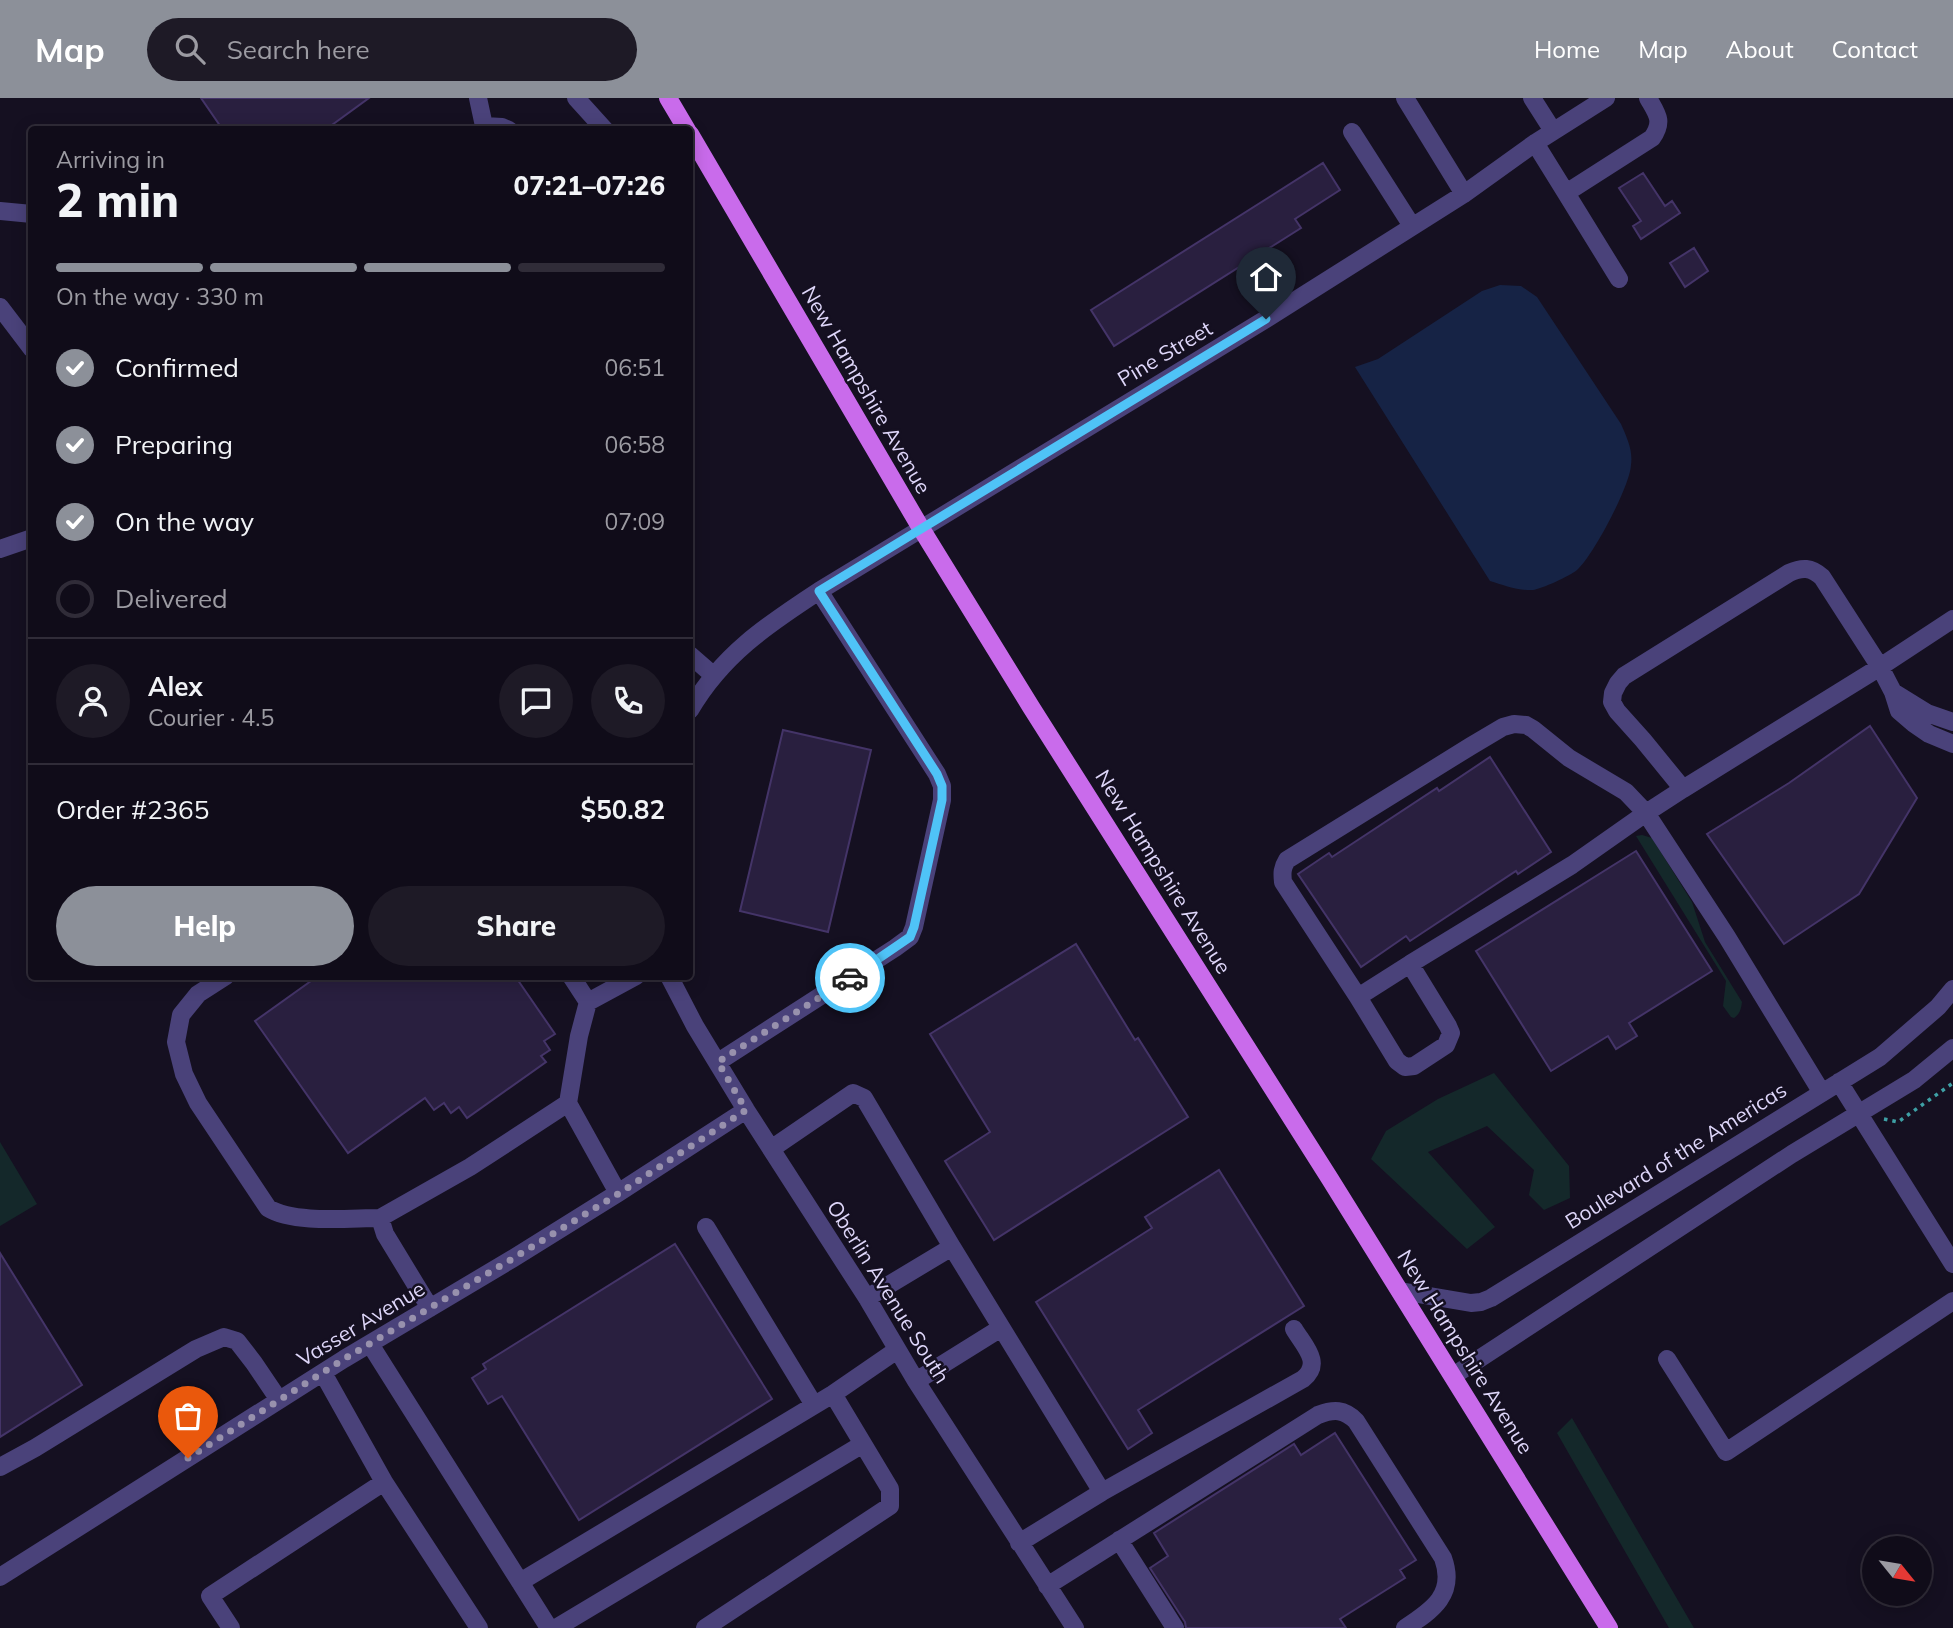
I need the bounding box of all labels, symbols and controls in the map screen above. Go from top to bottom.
search box [147,18,637,81]
text: Map [35,29,105,70]
icon: search [171,30,209,68]
text: Search here [227,33,370,66]
text: Home [1534,34,1600,64]
text: Map [1638,34,1688,64]
text: About [1726,34,1794,64]
text: Contact [1832,34,1918,64]
text: Arriving in [56,145,165,174]
text: 07:21–07:26 [514,169,665,202]
text: 2 min [56,171,179,229]
pin [1236,247,1296,319]
icon: home [1247,258,1285,296]
street label: New Hampshire Avenue [797,281,937,498]
text: On the way · 330 m [56,282,264,311]
street label: Pine Street [1112,315,1217,392]
icon: check [56,349,94,387]
text: Confirmed [115,351,239,384]
text: 06:51 [605,353,665,382]
icon: check [56,426,94,464]
text: Preparing [115,428,233,461]
text: 06:58 [605,430,665,459]
icon: check [56,503,94,541]
text: On the way [115,505,254,538]
text: 07:09 [605,507,665,536]
text: Delivered [115,582,228,615]
button: person [56,664,130,738]
button: chat [499,664,573,738]
button: phone [591,664,665,738]
text: Alex [148,670,203,703]
text: Courier · 4.5 [148,703,274,732]
street label: New Hampshire Avenue [1090,765,1237,978]
text: Order #2365 [56,793,209,826]
text: $50.82 [581,793,665,826]
button: Help [56,886,354,966]
button: Share [368,886,665,966]
courier [815,943,885,1013]
icon: car [831,959,869,997]
street label: Boulevard of the Americas [1560,1076,1791,1234]
street label: Oberlin Avenue South [822,1195,956,1388]
street label: New Hampshire Avenue [1392,1245,1539,1458]
street label: Vasser Avenue [292,1275,429,1372]
pin [158,1386,218,1458]
icon: bag [169,1397,207,1435]
north arrow [1862,1536,1932,1606]
map controls [1862,1536,1932,1606]

